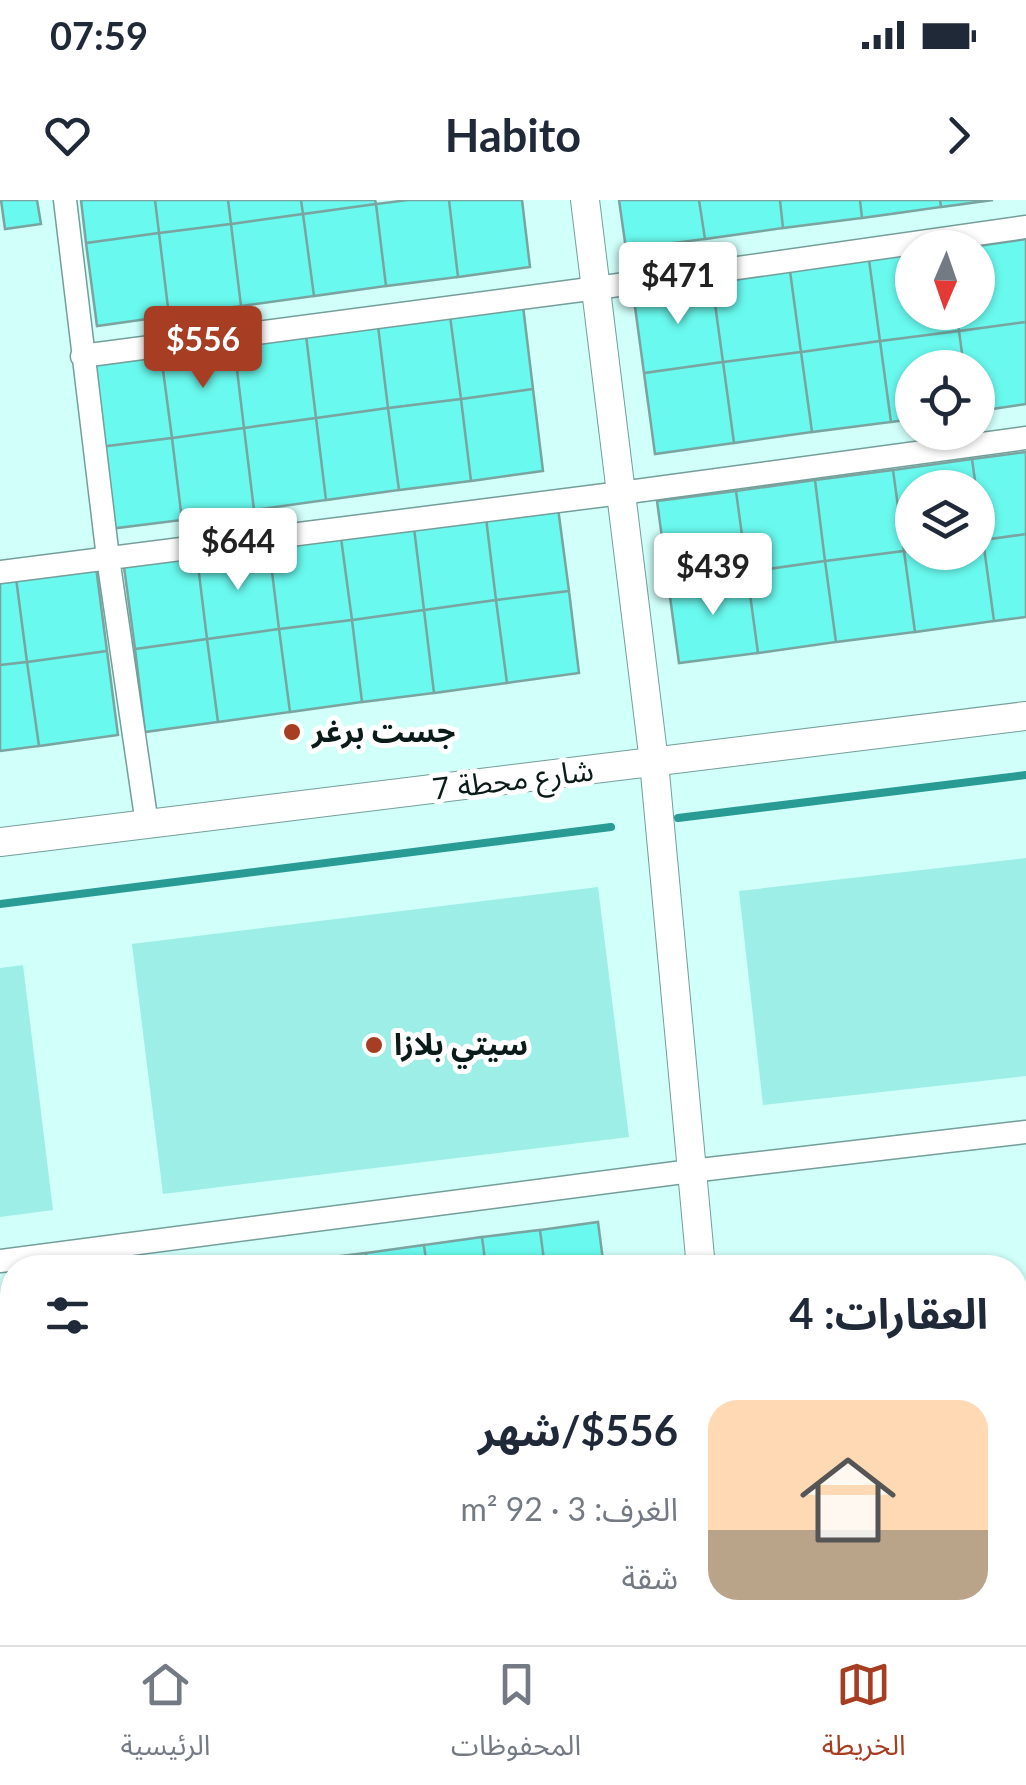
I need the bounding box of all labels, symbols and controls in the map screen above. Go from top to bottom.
text: 07:59 [50,12,148,58]
icon: heart [40,108,95,163]
text: Habito [445,108,581,162]
icon: forward [931,108,986,163]
north arrow [895,230,995,330]
map controls [895,230,995,570]
pin: $471 [619,242,737,327]
text: $471 [641,255,715,294]
pin: $556 [144,306,262,391]
text: $556 [166,319,240,358]
button: locate [895,350,995,450]
button: layers [895,470,995,570]
pin: $644 [179,508,297,593]
text: $644 [201,521,275,560]
pin: $439 [654,533,772,618]
text: $439 [676,546,750,585]
place label: جست برغر [310,712,456,749]
marker: جست برغر [281,721,303,743]
street label: شارع محطة 7 [430,750,596,812]
place label: سيتي بلازا [394,1025,528,1069]
marker: سيتي بلازا [363,1034,385,1056]
icon: filters [40,1288,95,1343]
text: العقارات: 4 [789,1288,988,1338]
text: $556/شهر [478,1405,678,1455]
icon: home [788,1440,908,1560]
text: الغرف: 3 · 92 m² [460,1489,678,1528]
text: شقة [622,1557,678,1596]
tab: الرئيسية [120,1657,210,1776]
tab: المحفوظات [451,1657,581,1776]
tab: الخريطة [822,1657,906,1776]

